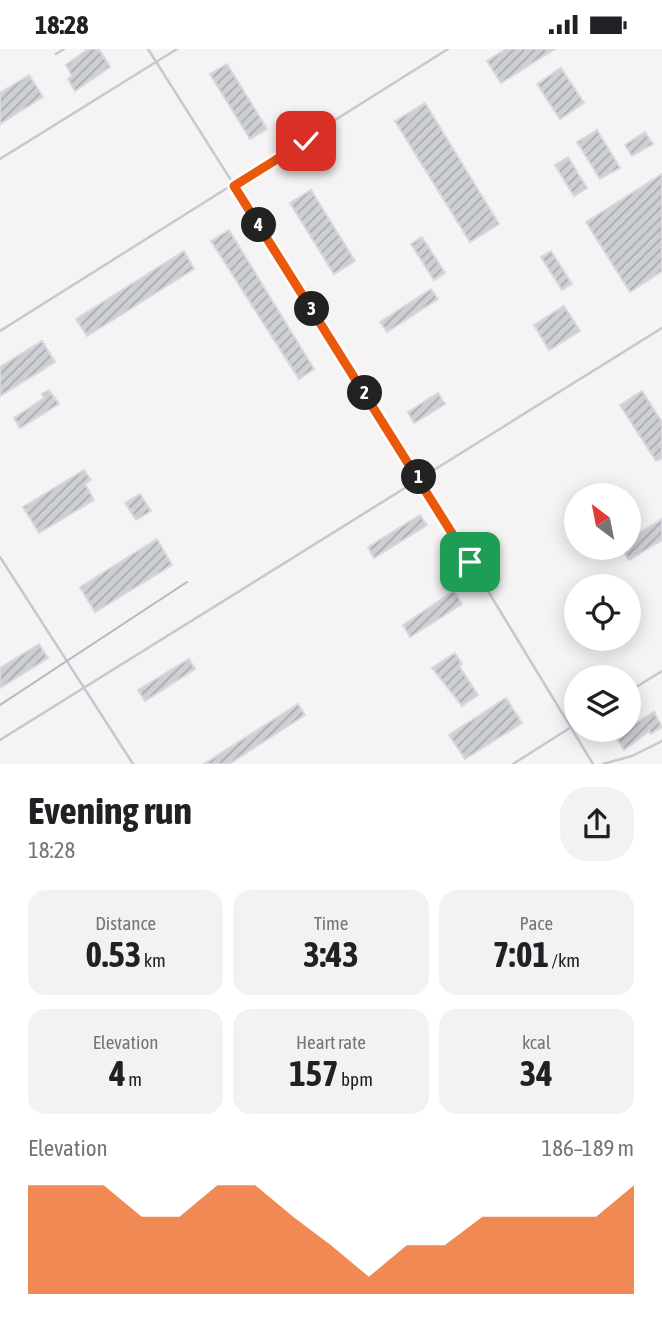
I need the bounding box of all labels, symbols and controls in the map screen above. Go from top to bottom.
text: 18:28 [35,10,89,40]
pin [276,111,336,171]
icon: check [287,122,325,160]
pin: 4 [242,207,276,243]
text: 4 [254,213,263,235]
pin: 3 [294,292,330,327]
text: 3 [307,297,316,319]
pin: 2 [348,375,382,411]
text: 2 [360,381,369,403]
pin: 1 [402,459,436,495]
text: 1 [414,465,423,487]
north arrow [564,483,640,560]
map controls [564,483,641,742]
pin [440,532,500,592]
icon: arrive [451,543,489,581]
button: locate [564,574,641,651]
button: layers [564,665,641,742]
button: share [560,787,634,861]
text: Evening run [28,789,192,832]
text: 18:28 [28,837,75,863]
text: Distance [95,912,156,934]
text: Time [314,912,348,934]
text: Pace [520,912,553,934]
text: 0.53 [86,934,141,974]
text: 3:43 [303,934,359,974]
text: 7:01 [493,934,549,974]
text: km [141,949,166,971]
text: /km [549,949,580,971]
text: Elevation [93,1031,159,1053]
text: Heart rate [296,1031,366,1053]
text: kcal [522,1031,551,1053]
text: 4 [109,1053,126,1093]
text: 157 [289,1053,339,1093]
text: 34 [520,1053,553,1093]
text: m [126,1068,142,1090]
text: bpm [339,1068,373,1090]
text: Elevation [28,1135,108,1161]
text: 186–189 m [541,1135,634,1161]

